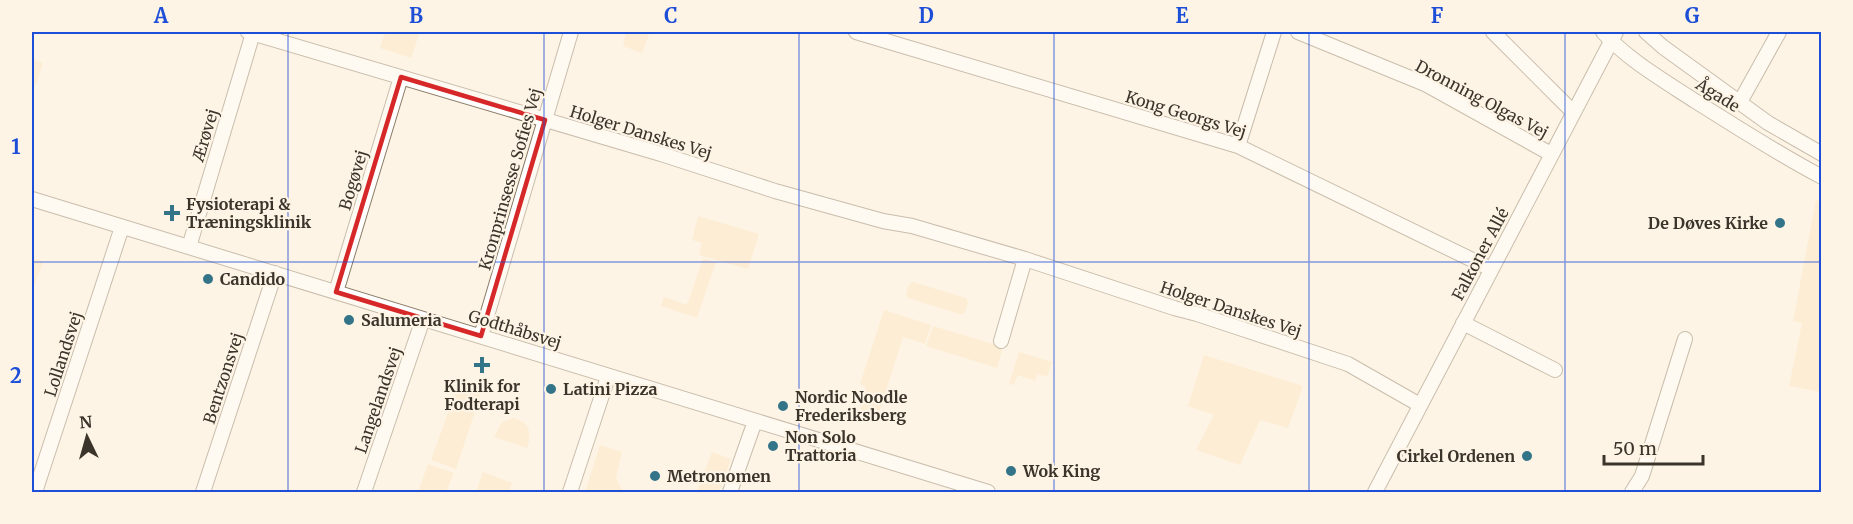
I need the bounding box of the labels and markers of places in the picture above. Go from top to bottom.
place label: Fysioterapi & Træningsklinik [186,194,312,232]
marker: Fysioterapi & Træningsklinik [163,204,181,222]
place label: De Døves Kirke [1648,213,1768,233]
marker: De Døves Kirke [1773,216,1787,230]
place label: Candido [220,269,286,289]
marker: Candido [201,272,215,286]
place label: Salumeria [361,310,442,330]
marker: Salumeria [342,313,356,327]
marker: Klinik for Fodterapi [473,356,491,374]
place label: Klinik for Fodterapi [444,376,521,414]
place label: Latini Pizza [563,379,658,399]
marker: Latini Pizza [544,382,558,396]
place label: Nordic Noodle Frederiksberg [795,387,908,425]
marker: Nordic Noodle Frederiksberg [776,399,790,413]
place label: Non Solo Trattoria [785,427,856,465]
marker: Non Solo Trattoria [766,439,780,453]
place label: Cirkel Ordenen [1397,446,1515,466]
marker: Cirkel Ordenen [1520,449,1534,463]
place label: Wok King [1022,461,1100,481]
marker: Wok King [1004,464,1018,478]
place label: Metronomen [667,466,771,486]
marker: Metronomen [648,469,662,483]

